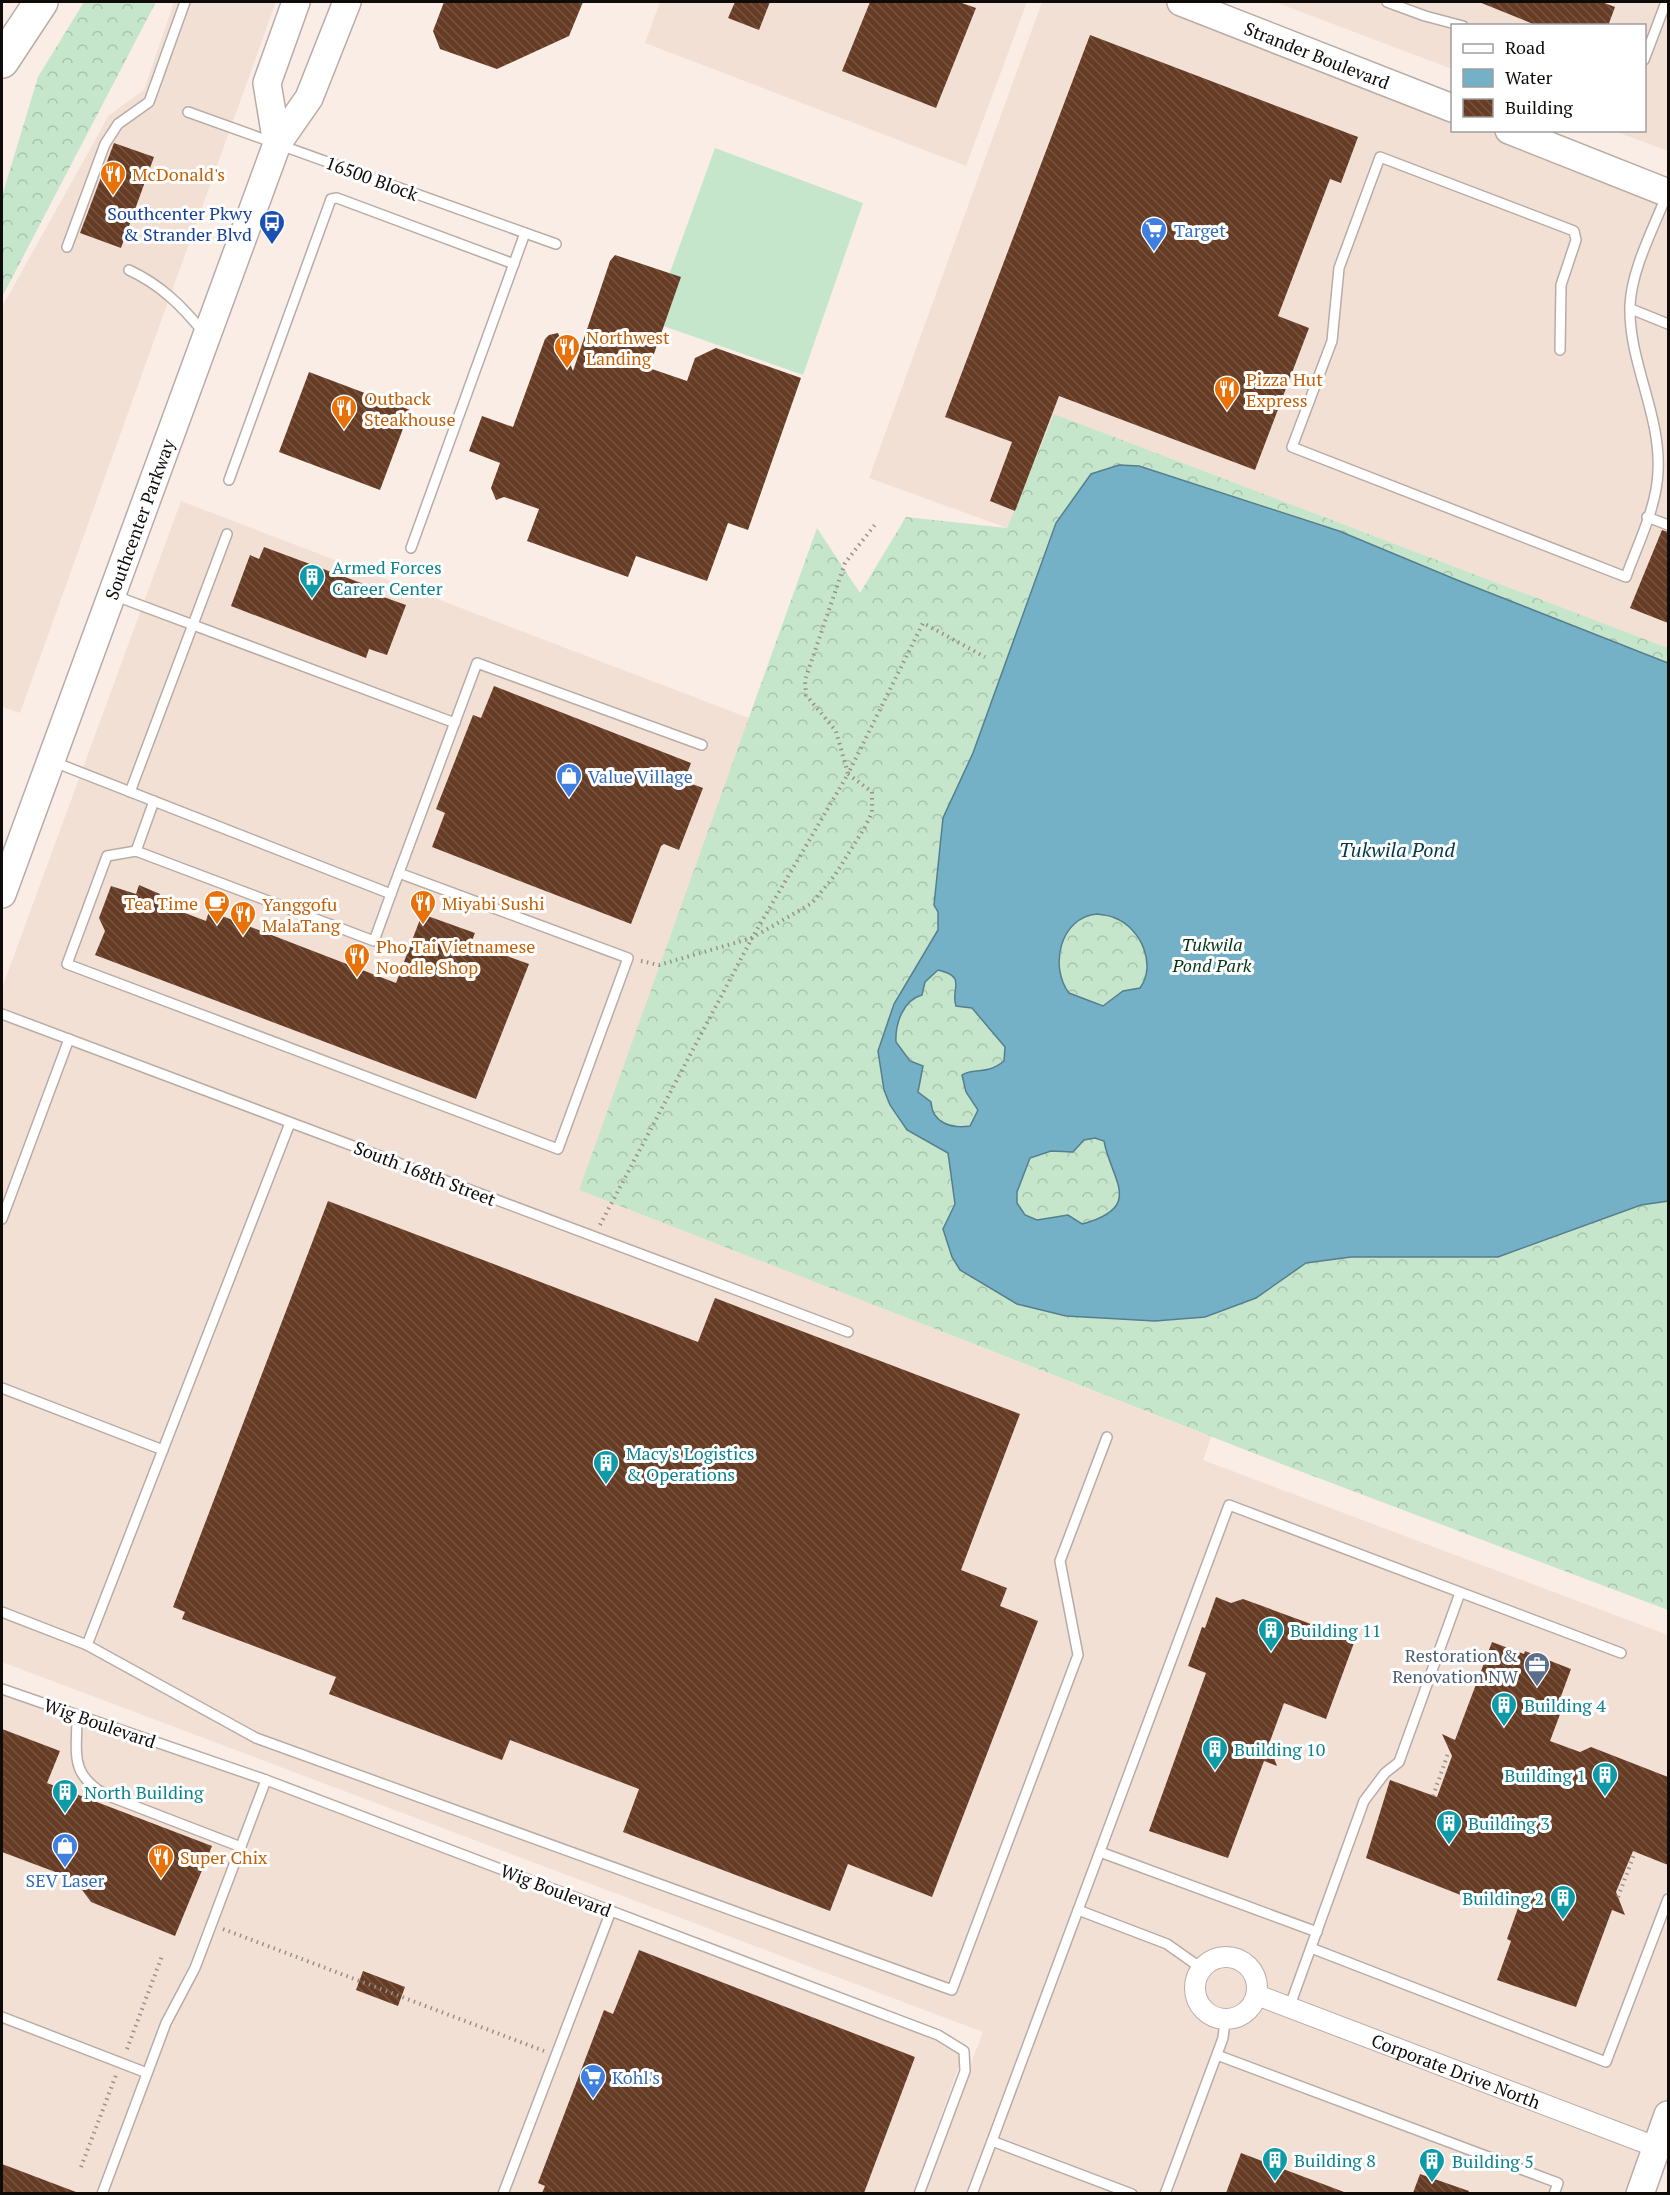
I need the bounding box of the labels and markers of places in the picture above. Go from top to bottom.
restaurant icon: McDonald's [98,159,128,197]
place label: McDonald's [132,162,225,186]
place label: Southcenter Pkwy & Strander Blvd [107,201,253,246]
bus stop icon: Southcenter Pkwy & Strander Blvd [257,208,287,246]
supermarket icon: Target [1139,215,1169,253]
place label: Target [1174,218,1226,242]
place label: Northwest Landing [586,325,670,370]
restaurant icon: Northwest Landing [552,332,582,370]
place label: Pizza Hut Express [1246,367,1323,412]
restaurant icon: Pizza Hut Express [1212,374,1242,412]
place label: Outback Steakhouse [364,386,455,431]
restaurant icon: Outback Steakhouse [329,393,359,431]
place label: Armed Forces Career Center [332,555,443,600]
building icon: Armed Forces Career Center [297,562,327,600]
shop icon: Value Village [554,761,584,799]
place label: Value Village [588,764,693,788]
cafe icon: Tea Time [202,888,232,926]
restaurant icon: Miyabi Sushi [408,888,438,926]
place label: Tea Time [124,891,198,915]
place label: Miyabi Sushi [442,891,545,915]
place label: Yanggofu MalaTang [262,892,341,937]
restaurant icon: Yanggofu MalaTang [228,899,258,937]
place label: Pho Tai Vietnamese Noodle Shop [376,934,535,979]
restaurant icon: Pho Tai Vietnamese Noodle Shop [342,941,372,979]
place label: Macy's Logistics & Operations [626,1441,755,1486]
building icon: Macy's Logistics & Operations [591,1448,621,1486]
building icon: Building 11 [1256,1615,1286,1653]
place label: Building 11 [1290,1618,1381,1642]
place label: Restoration & Renovation NW [1392,1643,1518,1688]
office icon: Restoration & Renovation NW [1522,1650,1552,1688]
building icon: Building 4 [1489,1690,1519,1728]
place label: Building 4 [1524,1693,1606,1717]
building icon: Building 10 [1200,1734,1230,1772]
place label: Building 10 [1234,1737,1325,1761]
building icon: Building 1 [1590,1760,1620,1798]
place label: Building 1 [1504,1763,1586,1787]
building icon: North Building [50,1777,80,1815]
place label: North Building [84,1780,204,1804]
building icon: Building 3 [1434,1808,1464,1846]
place label: Building 3 [1468,1811,1550,1835]
shop icon: SEV Laser [50,1831,80,1869]
restaurant icon: Super Chix [146,1842,176,1880]
place label: Super Chix [180,1845,268,1869]
place label: SEV Laser [25,1868,105,1892]
building icon: Building 2 [1548,1883,1578,1921]
place label: Building 2 [1462,1886,1544,1910]
supermarket icon: Kohl's [578,2062,608,2100]
place label: Kohl's [612,2065,660,2089]
building icon: Building 8 [1260,2145,1290,2183]
building icon: Building 5 [1417,2146,1447,2184]
place label: Building 8 [1294,2148,1376,2172]
place label: Building 5 [1452,2149,1534,2173]

